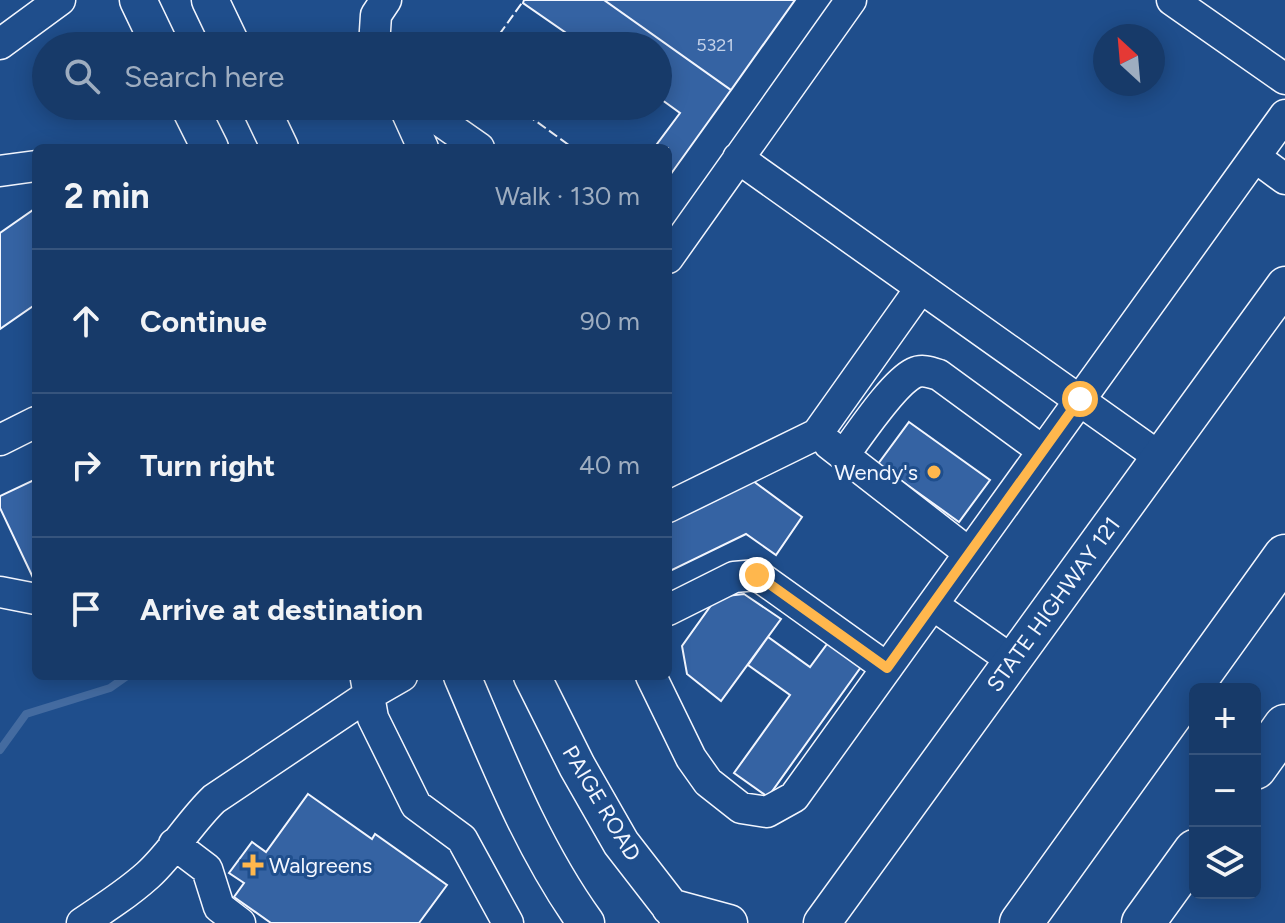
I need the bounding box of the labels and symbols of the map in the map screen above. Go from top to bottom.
north arrow [1093,24,1165,96]
house number: 5321 [696,34,734,56]
route start [1062,381,1098,417]
place label: Wendy's [834,459,918,486]
marker: Wendy's [925,463,943,481]
street label: STATE HIGHWAY 121 [981,512,1126,697]
route end [739,557,775,593]
street label: PAIGE ROAD [557,741,647,866]
place label: Walgreens [269,852,372,879]
marker: Walgreens [244,856,262,874]

